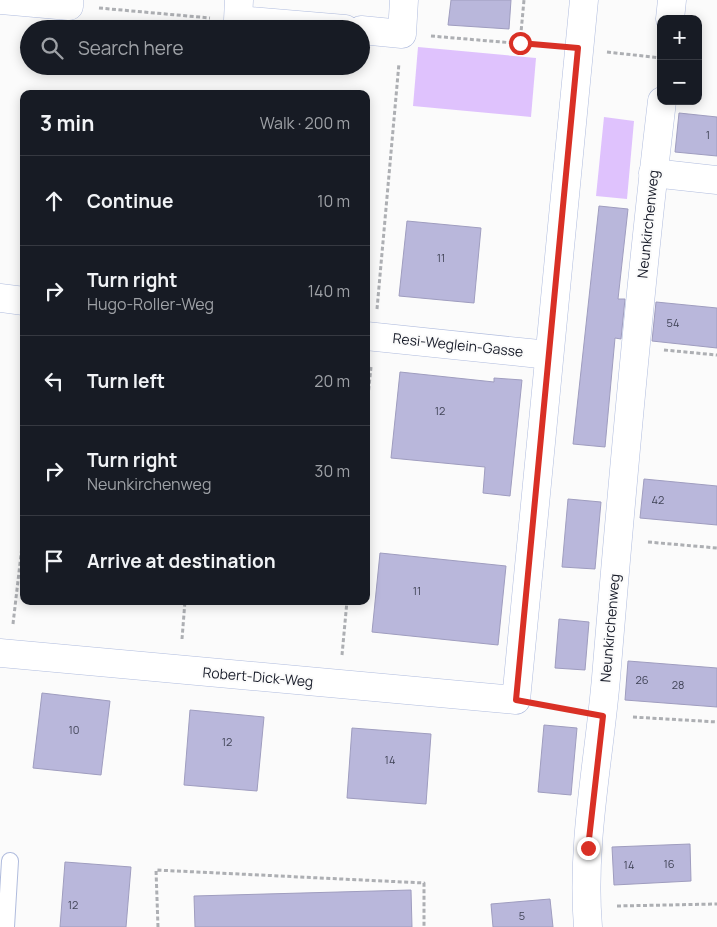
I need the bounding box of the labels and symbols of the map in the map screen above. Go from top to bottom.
route start [509,32,532,55]
house number: 1 [706,127,710,142]
street label: Neunkirchenweg [632,169,663,279]
house number: 11 [437,250,445,265]
house number: 54 [667,315,679,330]
street label: Resi-Weglein-Gasse [392,328,524,361]
house number: 12 [435,403,445,418]
house number: 42 [652,492,664,507]
street label: Neunkirchenweg [595,573,624,683]
house number: 11 [413,583,421,598]
street label: Robert-Dick-Weg [202,662,314,691]
house number: 26 [635,672,649,687]
house number: 28 [672,677,684,692]
house number: 10 [68,722,80,737]
house number: 12 [222,734,232,749]
house number: 14 [385,752,395,767]
route end [577,837,600,860]
house number: 16 [663,856,675,871]
house number: 14 [624,857,634,872]
house number: 12 [68,897,78,912]
house number: 5 [519,908,525,923]

